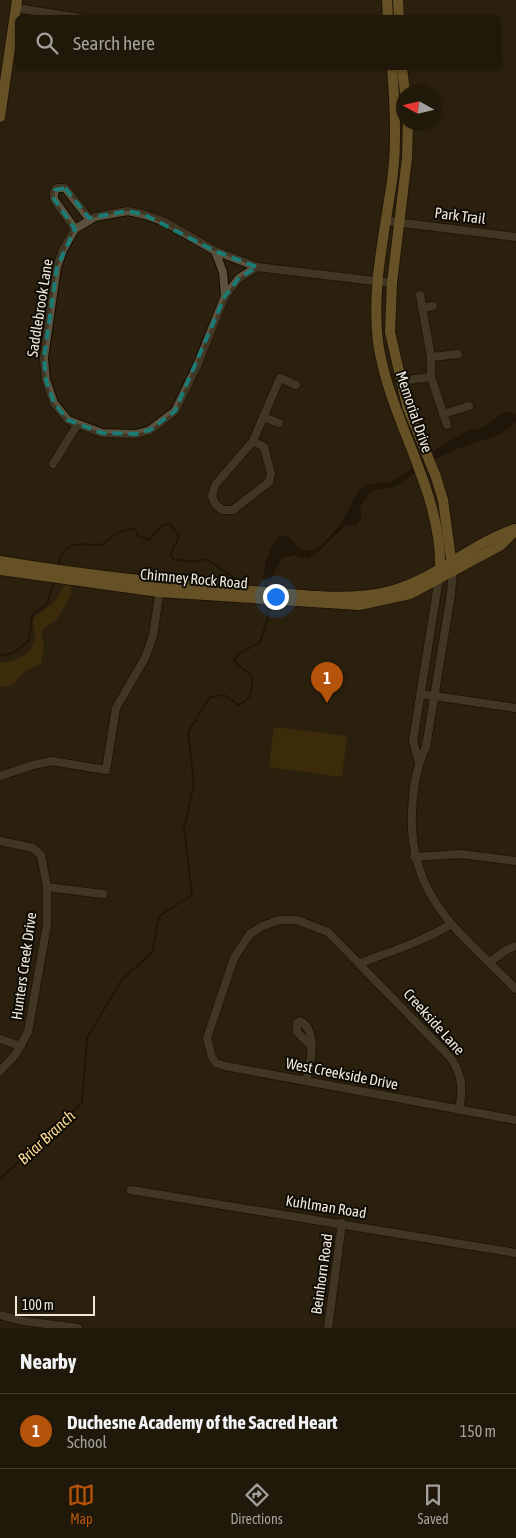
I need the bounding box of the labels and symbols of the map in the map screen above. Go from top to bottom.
north arrow [396,85,441,130]
street label: Park Trail [434,204,487,227]
street label: Saddlebrook Lane [23,257,56,358]
street label: Memorial Drive [393,369,436,455]
street label: Chimney Rock Road [140,565,249,592]
your location [263,584,289,610]
pin: 1 [311,662,343,703]
street label: Hunters Creek Drive [8,911,39,1021]
street label: Creekside Lane [400,985,469,1058]
street label: West Creekside Drive [284,1054,400,1093]
water label: Briar Branch [14,1106,78,1168]
street label: Kuhlman Road [285,1192,368,1221]
street label: Beinhorn Road [307,1232,336,1315]
scale bar [15,1293,95,1316]

